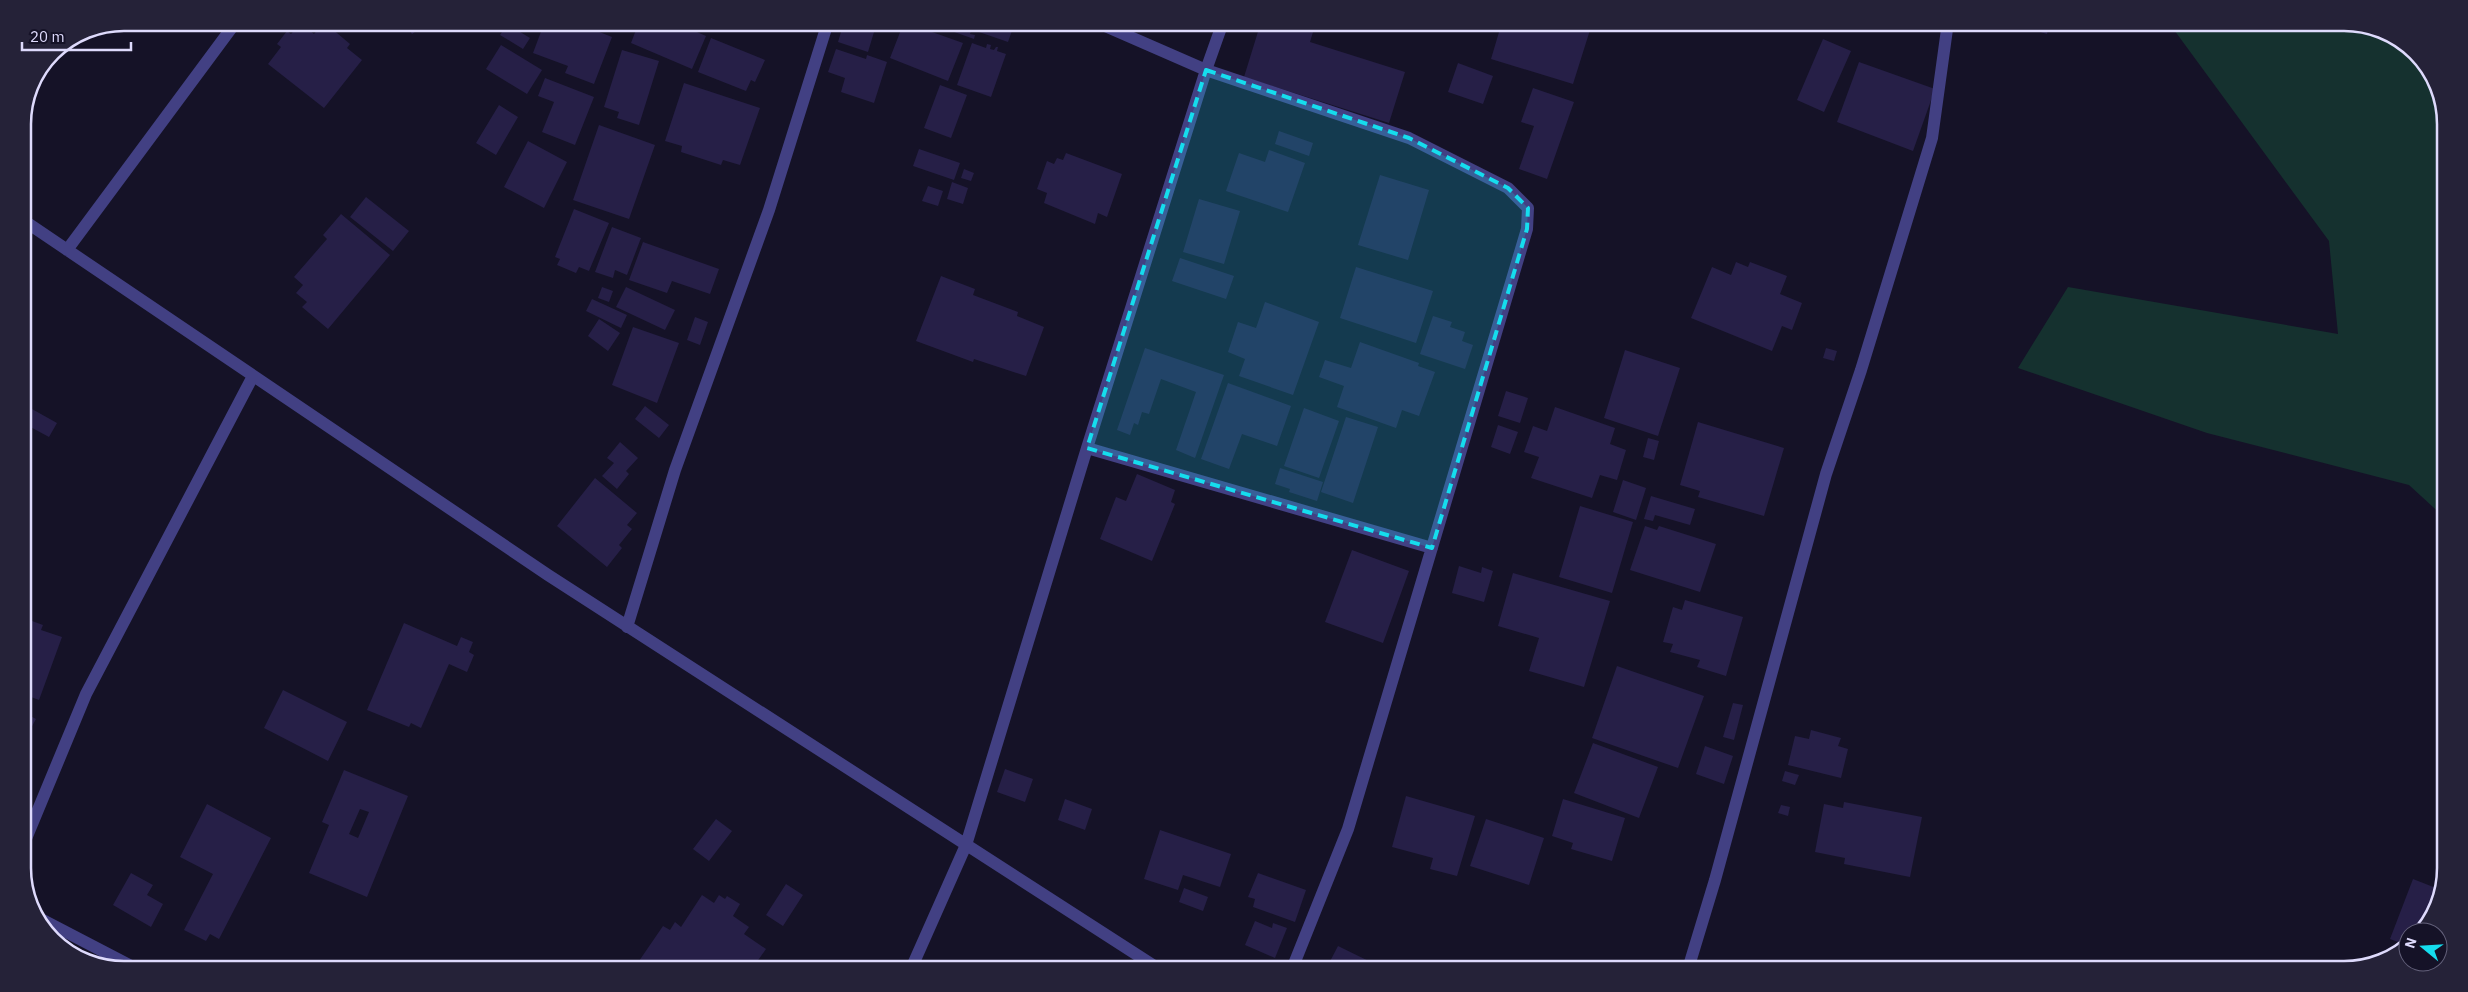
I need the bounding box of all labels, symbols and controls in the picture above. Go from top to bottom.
scale bar [22,20,131,52]
text: 20 m [30,27,65,46]
north arrow [2398,922,2448,972]
text: N [2401,935,2421,951]

